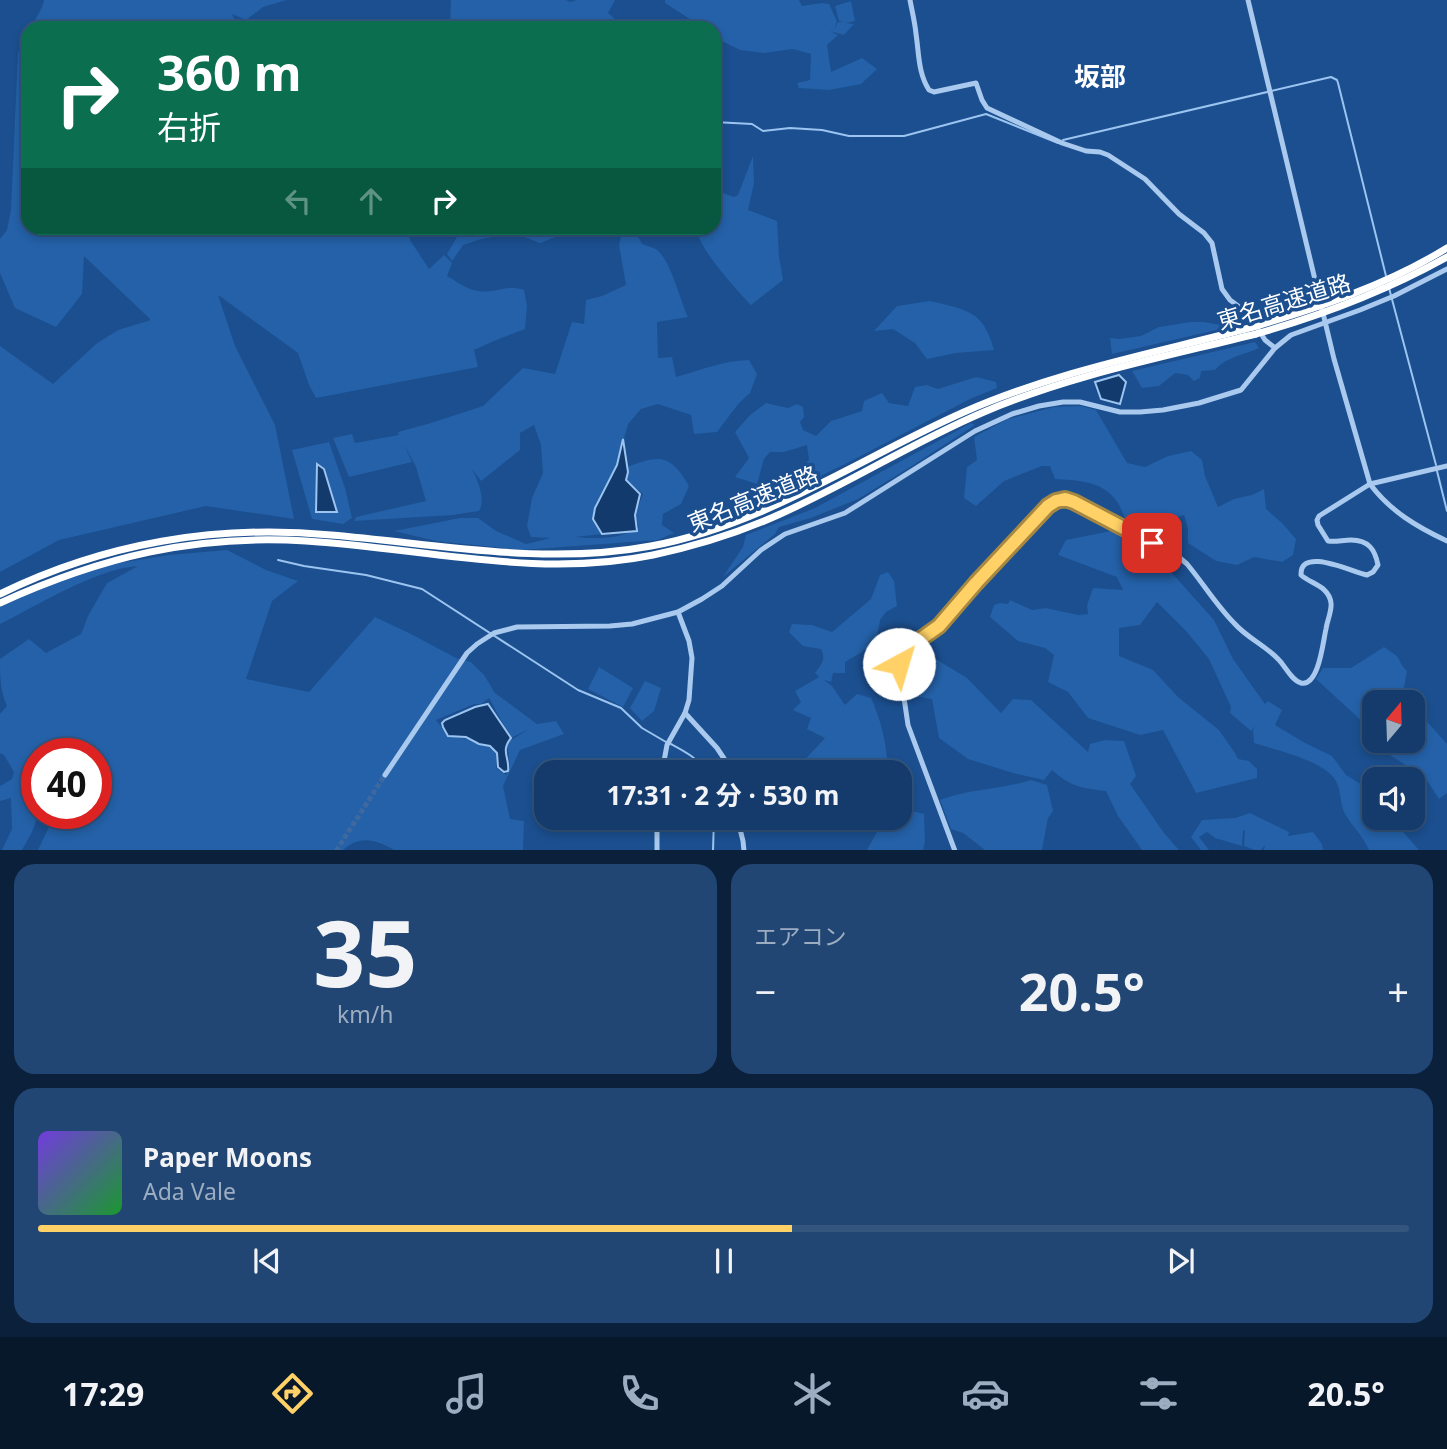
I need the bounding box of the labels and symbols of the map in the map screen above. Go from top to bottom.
district label: 坂部 [1074,58,1126,94]
street label: 東名高速道路 [1213,266,1354,337]
street label: 東名高速道路 [683,457,823,539]
pin [1122,513,1182,573]
position arrow [862,627,936,701]
north arrow [1362,690,1424,752]
speed limit sign: 40 [21,738,112,829]

